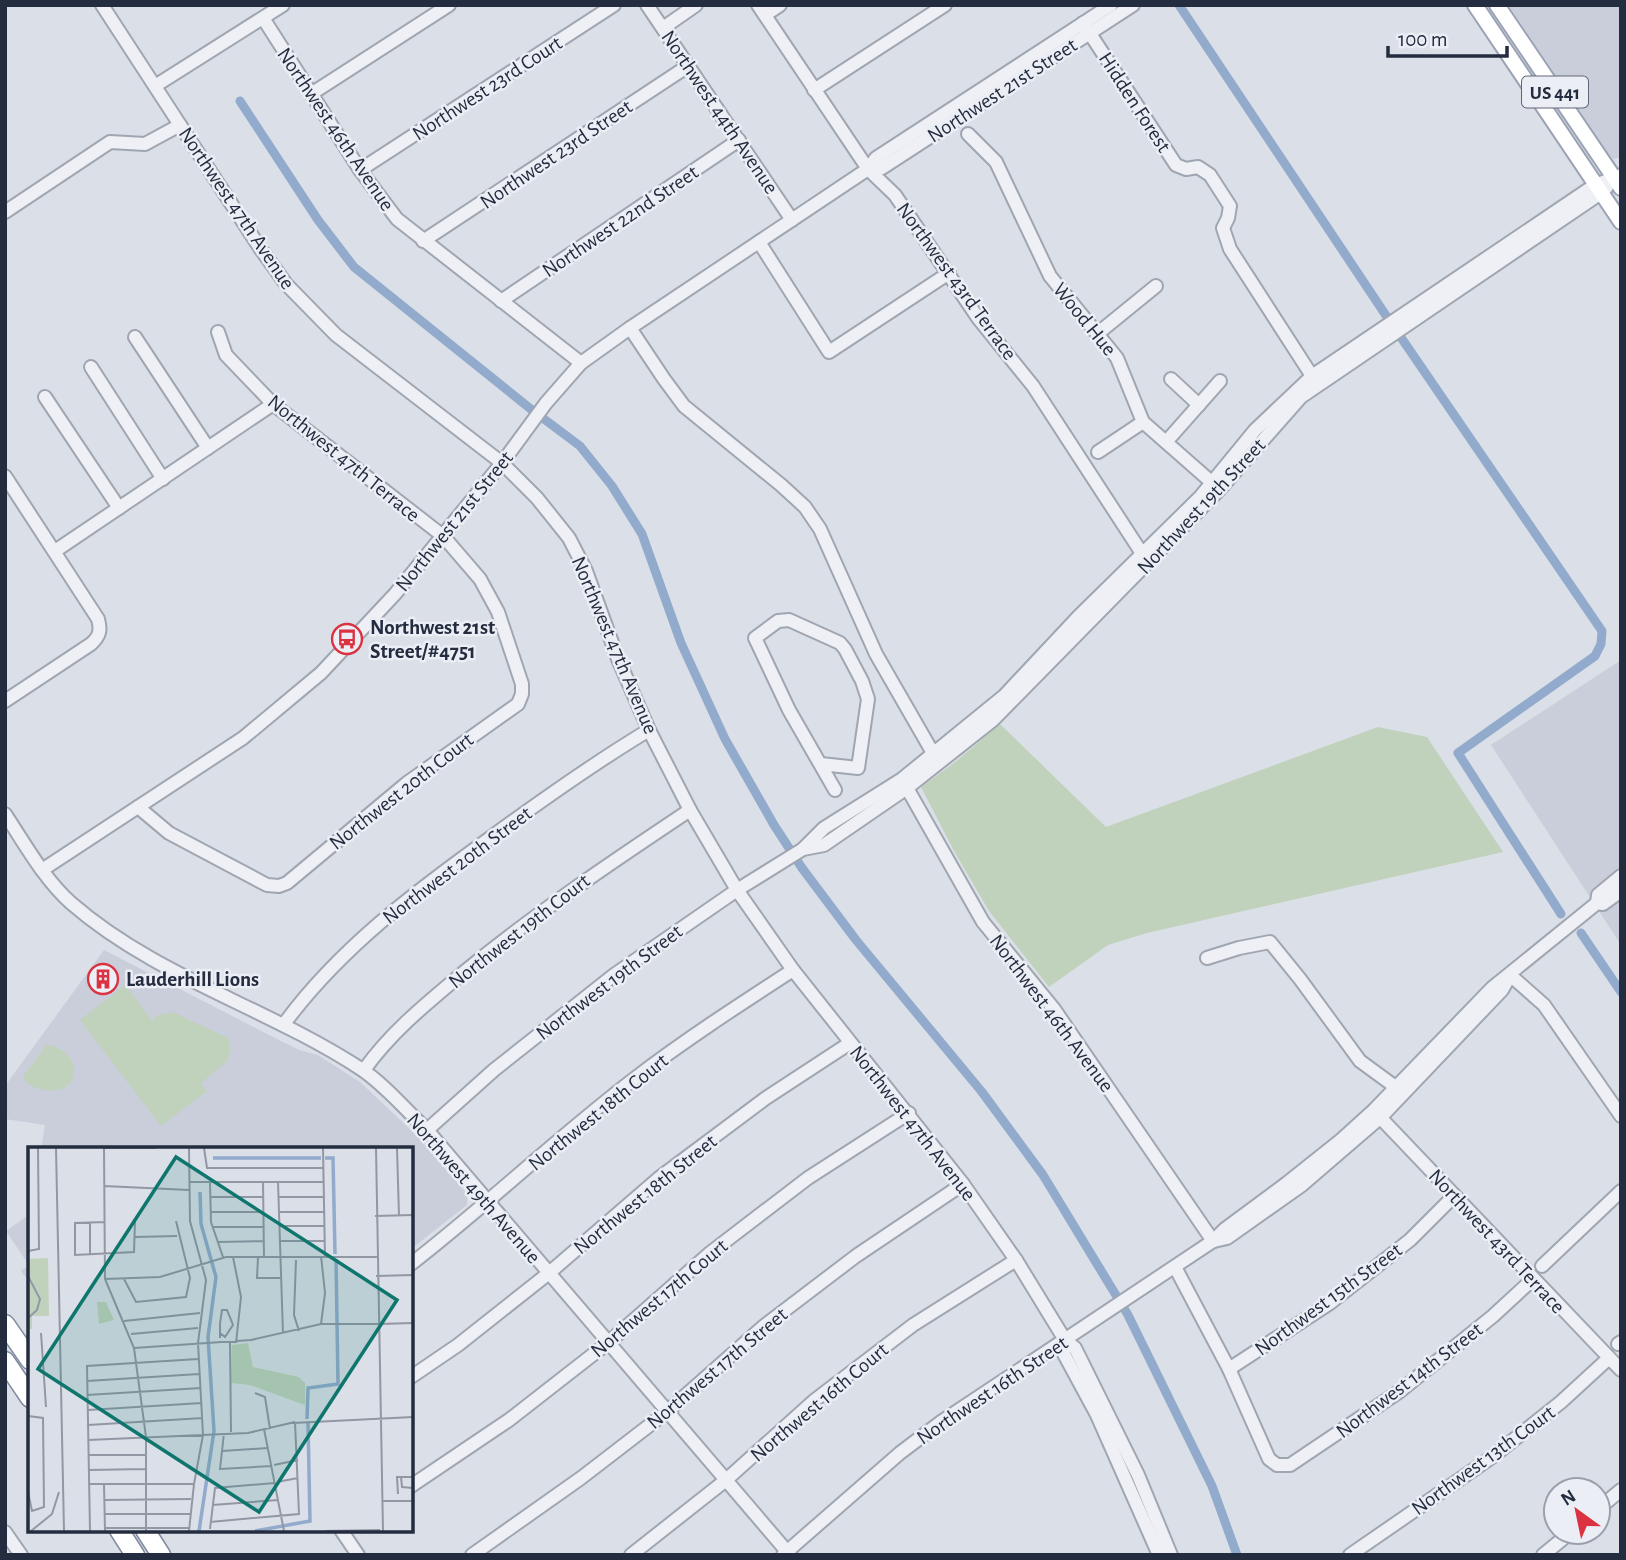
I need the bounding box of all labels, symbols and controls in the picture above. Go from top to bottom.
scale bar [1388,14,1507,58]
street label: Northwest 44th Avenue [657,27,782,198]
text: 100 m [1398,29,1448,50]
street label: Northwest 23rd Court [409,32,566,145]
street label: Northwest 21st Street [924,34,1081,147]
street label: Northwest 46th Avenue [273,44,398,215]
street label: Hidden Forest [1095,49,1175,156]
road number: US 441 [1522,76,1588,108]
street label: Northwest 23rd Street [477,96,636,213]
street label: Northwest 47th Avenue [175,123,299,293]
street label: Northwest 22nd Street [538,161,702,281]
street label: Northwest 43rd Terrace [893,199,1021,364]
street label: Wood Hue [1049,279,1120,360]
street label: Northwest 47th Terrace [264,391,424,526]
street label: Northwest 19th Street [1133,434,1270,578]
street label: Northwest 21st Street [392,447,517,595]
street label: Northwest 47th Avenue [568,553,661,737]
place label: Northwest 21st Street/#4751 [370,617,495,662]
bus stop icon: Northwest 21st Street/#4751 [330,622,364,656]
street label: Northwest 20th Court [325,729,477,854]
street label: Northwest 20th Street [379,802,536,928]
street label: Northwest 19th Court [445,870,594,993]
street label: Northwest 19th Street [532,921,687,1044]
street label: Northwest 46th Avenue [986,930,1118,1096]
building icon: Lauderhill Lions [86,962,120,996]
place label: Lauderhill Lions [126,969,259,990]
street label: Northwest 47th Avenue [846,1042,980,1205]
street label: Northwest 18th Court [525,1050,672,1175]
street label: Northwest 49th Avenue [403,1109,544,1268]
street label: Northwest 18th Street [570,1130,721,1258]
inset map [28,1147,413,1532]
street label: Northwest 43rd Terrace [1425,1165,1569,1318]
street label: Northwest 17th Court [587,1235,732,1362]
street label: Northwest 15th Street [1251,1239,1406,1360]
street label: Northwest 17th Street [643,1304,792,1433]
street label: Northwest 14th Street [1332,1318,1487,1442]
street label: Northwest 16th Street [913,1332,1072,1449]
street label: Northwest 16th Court [747,1339,892,1466]
street label: Northwest 13th Court [1408,1401,1559,1519]
north arrow [1542,1476,1612,1546]
text: N [1558,1486,1579,1510]

